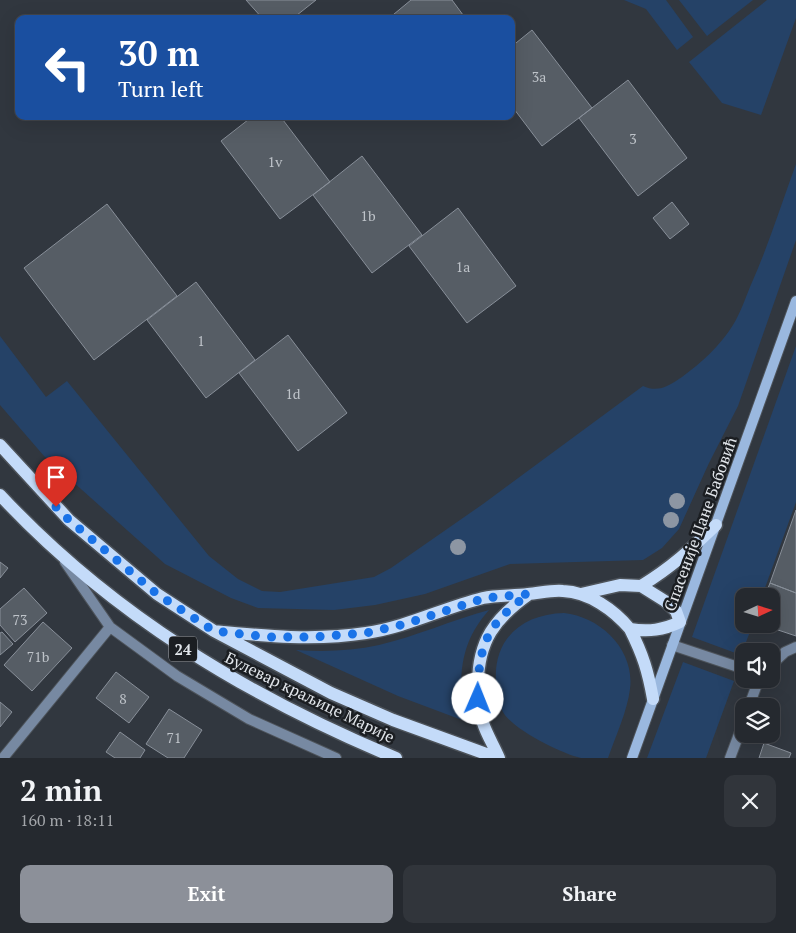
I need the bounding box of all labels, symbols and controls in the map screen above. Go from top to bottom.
text: 30 m [118,30,199,76]
icon: left [35,35,100,100]
house number: 3a [532,67,546,86]
text: Turn left [118,74,204,103]
house number: 3 [629,129,637,148]
house number: 1v [268,152,283,171]
house number: 1b [360,206,376,225]
house number: 1a [456,257,470,276]
house number: 1 [197,331,205,350]
house number: 1d [285,384,301,403]
street label: Спасеније Цане Бабовић [658,433,742,614]
pin [35,456,77,507]
icon: arrive [42,463,70,491]
north arrow [735,588,780,632]
map controls [735,588,780,743]
house number: 73 [13,610,27,629]
road number: 24 [169,636,197,662]
button: sound [735,643,780,688]
street label: Булевар краљице Марије [222,646,398,748]
house number: 71b [27,647,50,666]
position arrow [451,672,503,724]
house number: 8 [119,689,127,708]
button: layers [735,698,780,743]
house number: 71 [167,728,181,747]
text: 2 min [20,770,102,810]
button: close [724,775,776,827]
text: 160 m · 18:11 [20,809,114,831]
button: Exit [20,865,393,923]
button: Share [403,865,776,923]

